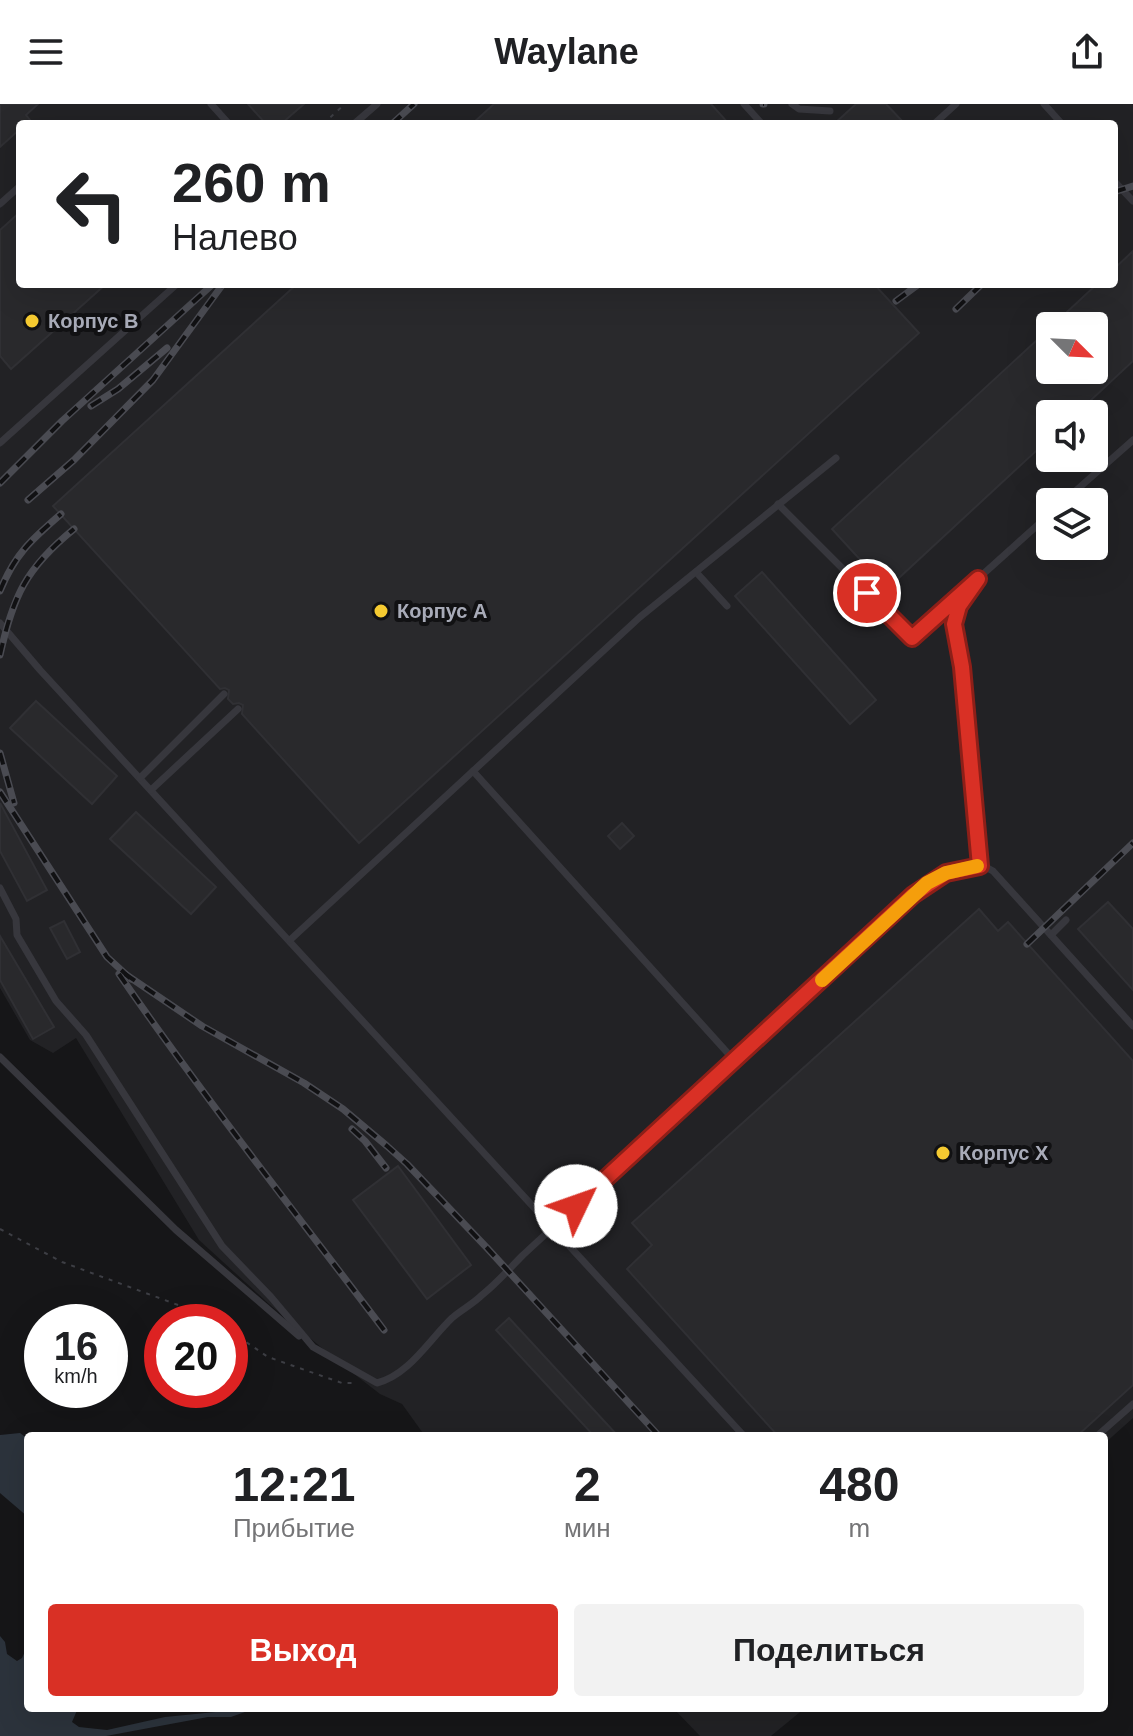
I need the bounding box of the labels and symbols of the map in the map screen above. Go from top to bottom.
place label: Корпус В [48,310,138,332]
marker: Корпус В [23,312,41,330]
north arrow [1036,312,1108,384]
pin [833,559,901,627]
place label: Корпус А [397,600,487,622]
marker: Корпус А [372,602,390,620]
place label: Корпус Х [959,1142,1049,1164]
marker: Корпус Х [934,1144,952,1162]
position arrow [534,1164,618,1248]
speed limit sign: 20 [144,1304,248,1408]

